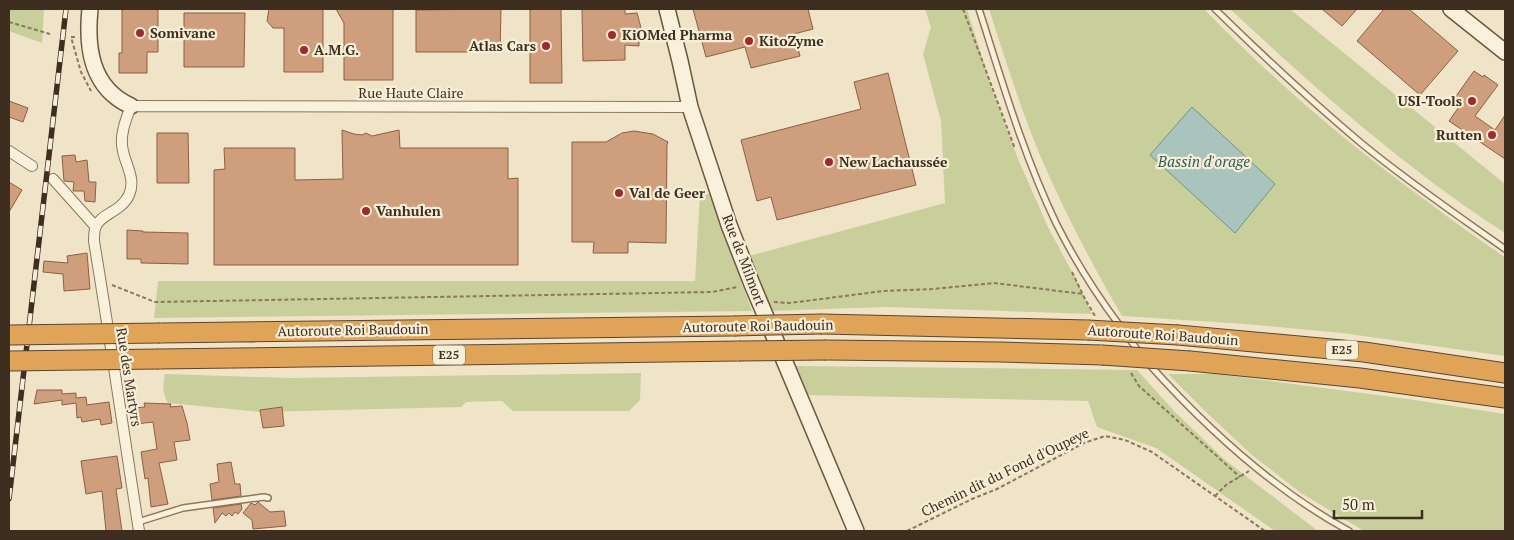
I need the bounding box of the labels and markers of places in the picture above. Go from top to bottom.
place label: Somivane [150,23,216,42]
place label: KiOMed Pharma [622,25,733,44]
marker: Somivane [134,27,146,39]
marker: KiOMed Pharma [606,29,618,41]
place label: KitoZyme [759,31,824,50]
marker: KitoZyme [743,35,755,47]
place label: Atlas Cars [469,36,536,55]
place label: A.M.G. [314,40,359,59]
marker: Atlas Cars [540,40,552,52]
marker: A.M.G. [298,44,310,56]
place label: USI-Tools [1398,91,1462,110]
marker: USI-Tools [1466,95,1478,107]
place label: Rutten [1436,125,1482,144]
marker: Rutten [1486,129,1498,141]
place label: New Lachaussée [839,152,948,171]
marker: New Lachaussée [823,156,835,168]
place label: Val de Geer [629,183,705,202]
marker: Val de Geer [613,187,625,199]
place label: Vanhulen [376,201,441,220]
marker: Vanhulen [360,205,372,217]

